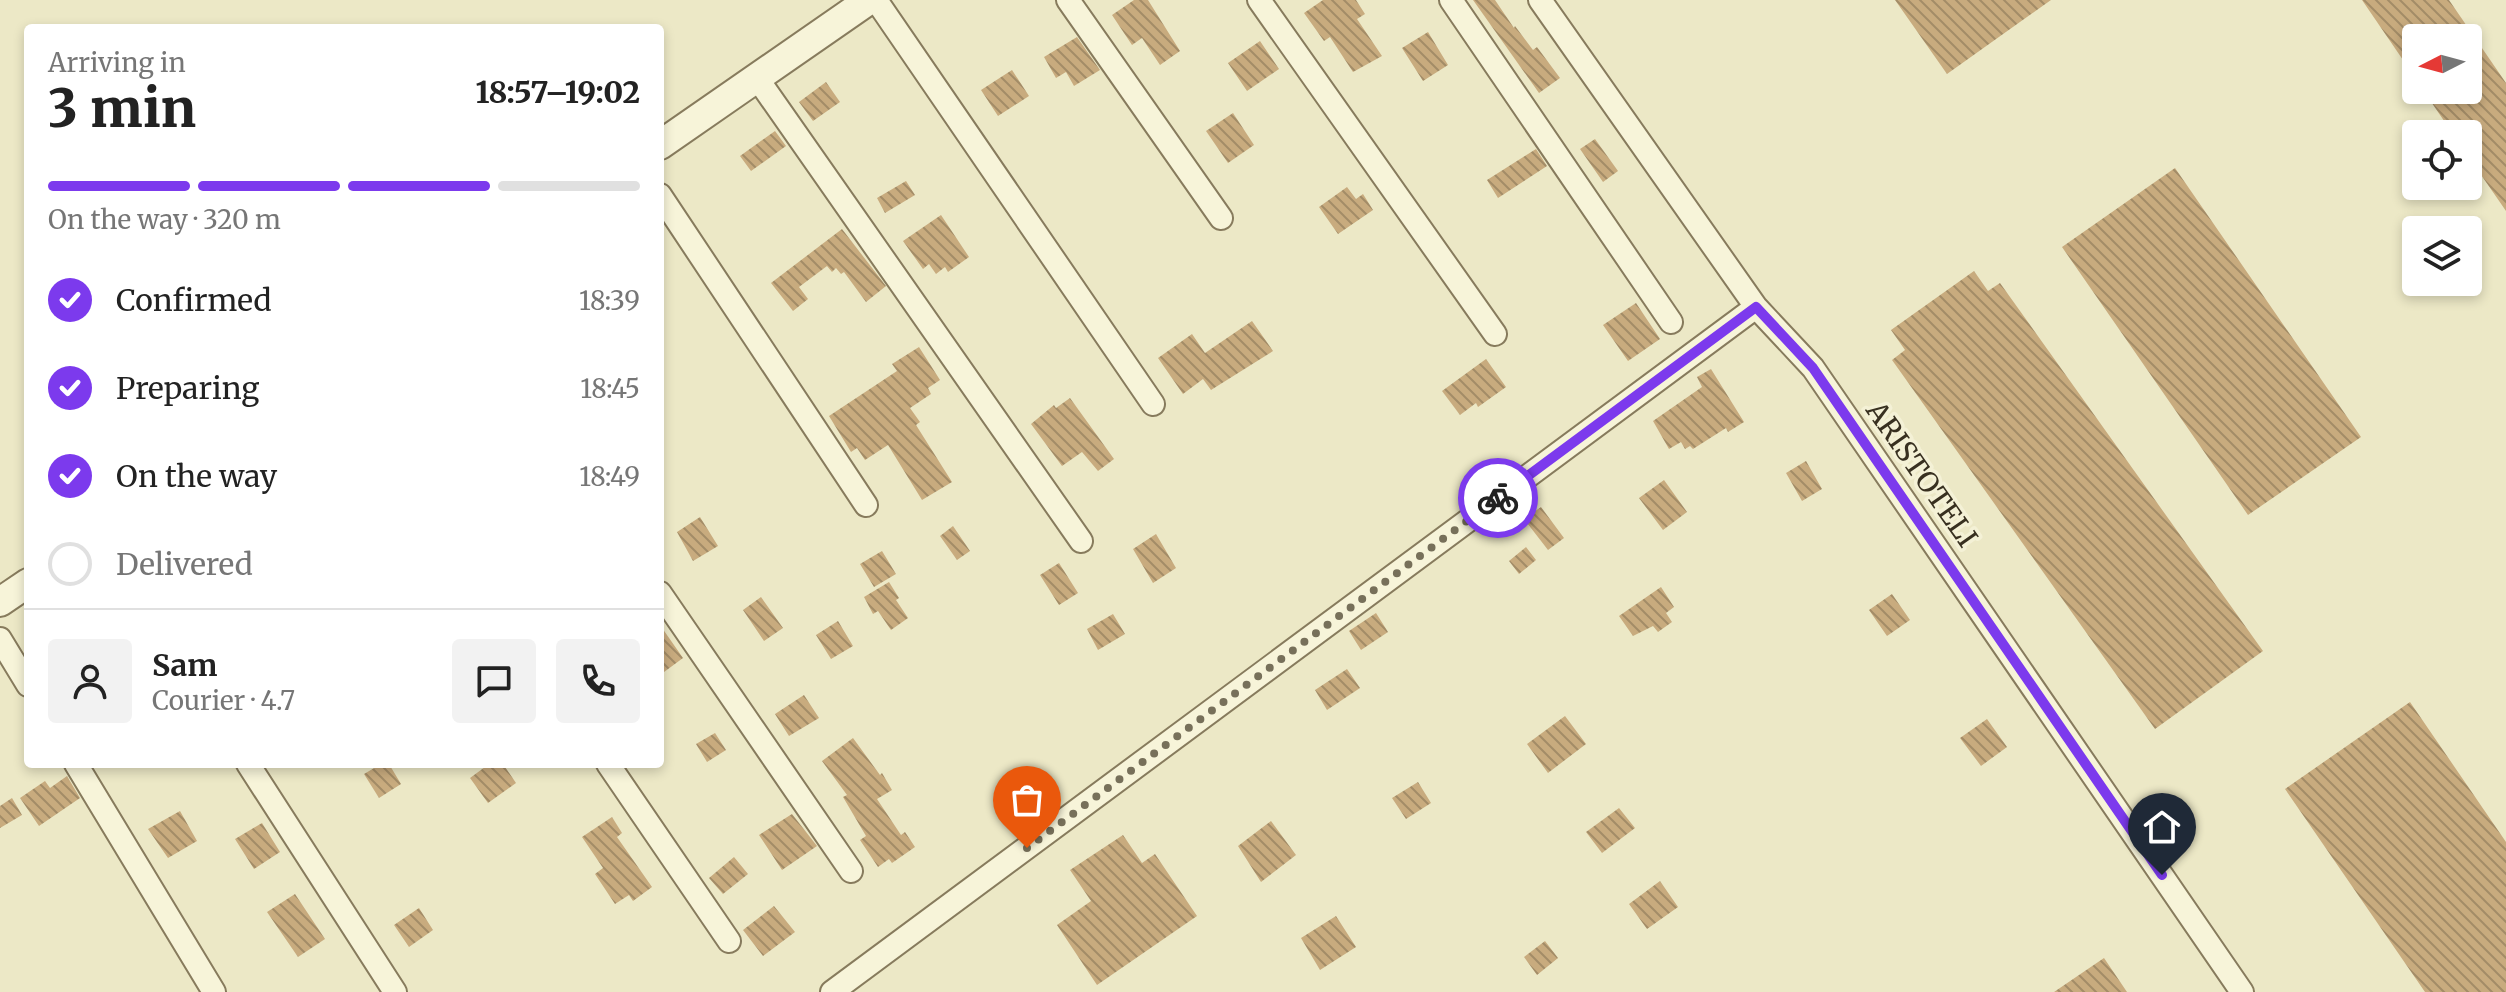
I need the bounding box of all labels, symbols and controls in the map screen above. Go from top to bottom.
north arrow [2402,24,2482,104]
map controls [2402,24,2482,296]
text: Arriving in [48,46,186,79]
text: 18:57–19:02 [475,73,640,111]
text: 3 min [48,76,196,141]
button: locate [2402,120,2482,200]
text: On the way · 320 m [48,203,281,236]
button: layers [2402,216,2482,296]
icon: check [48,278,92,322]
text: Confirmed [116,281,271,319]
text: 18:39 [579,284,640,317]
icon: check [48,366,92,410]
text: Preparing [116,369,259,407]
text: 18:45 [580,372,640,405]
street label: ARISTOTELI [1858,393,1985,554]
icon: check [48,454,92,498]
text: On the way [116,457,277,495]
courier [1458,458,1538,538]
text: 18:49 [579,460,640,493]
icon: bike [1476,476,1520,520]
text: Delivered [116,545,253,583]
button: person [48,639,132,723]
button: chat [452,639,536,723]
button: phone [556,639,640,723]
text: Sam [152,646,217,684]
text: Courier · 4.7 [152,684,295,717]
pin [993,766,1061,848]
icon: bag [1005,778,1049,822]
pin [2128,793,2196,875]
icon: home [2140,805,2184,849]

